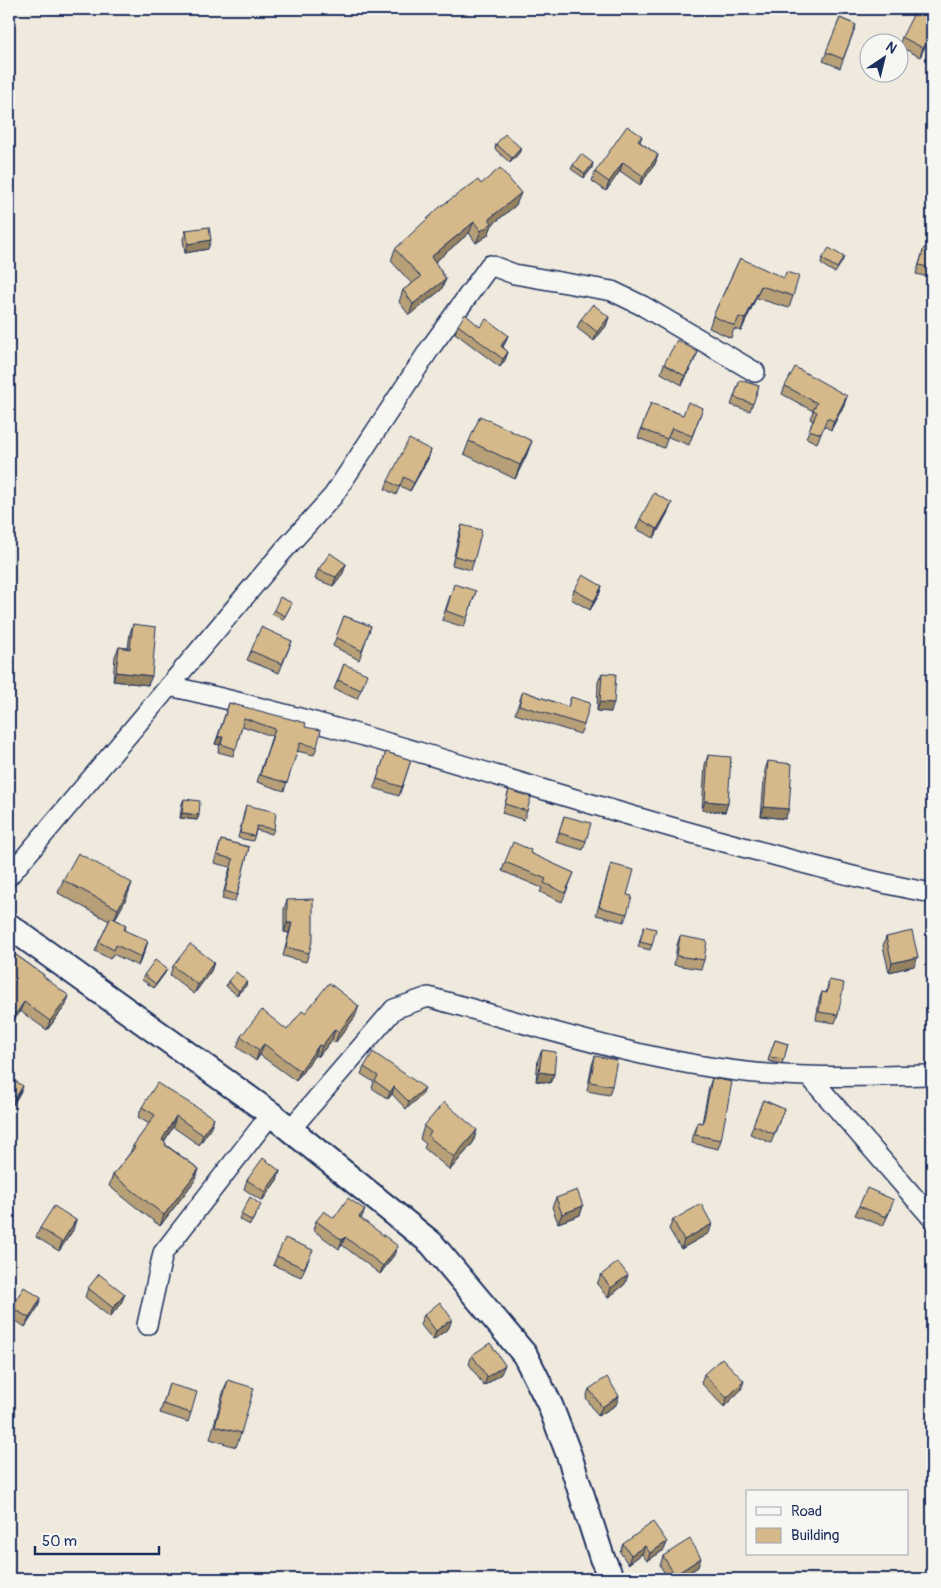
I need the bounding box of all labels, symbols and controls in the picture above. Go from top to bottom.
north arrow [858,32,908,82]
text: N [882,38,900,57]
legend [746,1490,908,1556]
text: Road [791,1502,822,1521]
scale bar [35,1523,159,1555]
text: Building [791,1526,839,1545]
text: 50 m [42,1532,77,1551]

